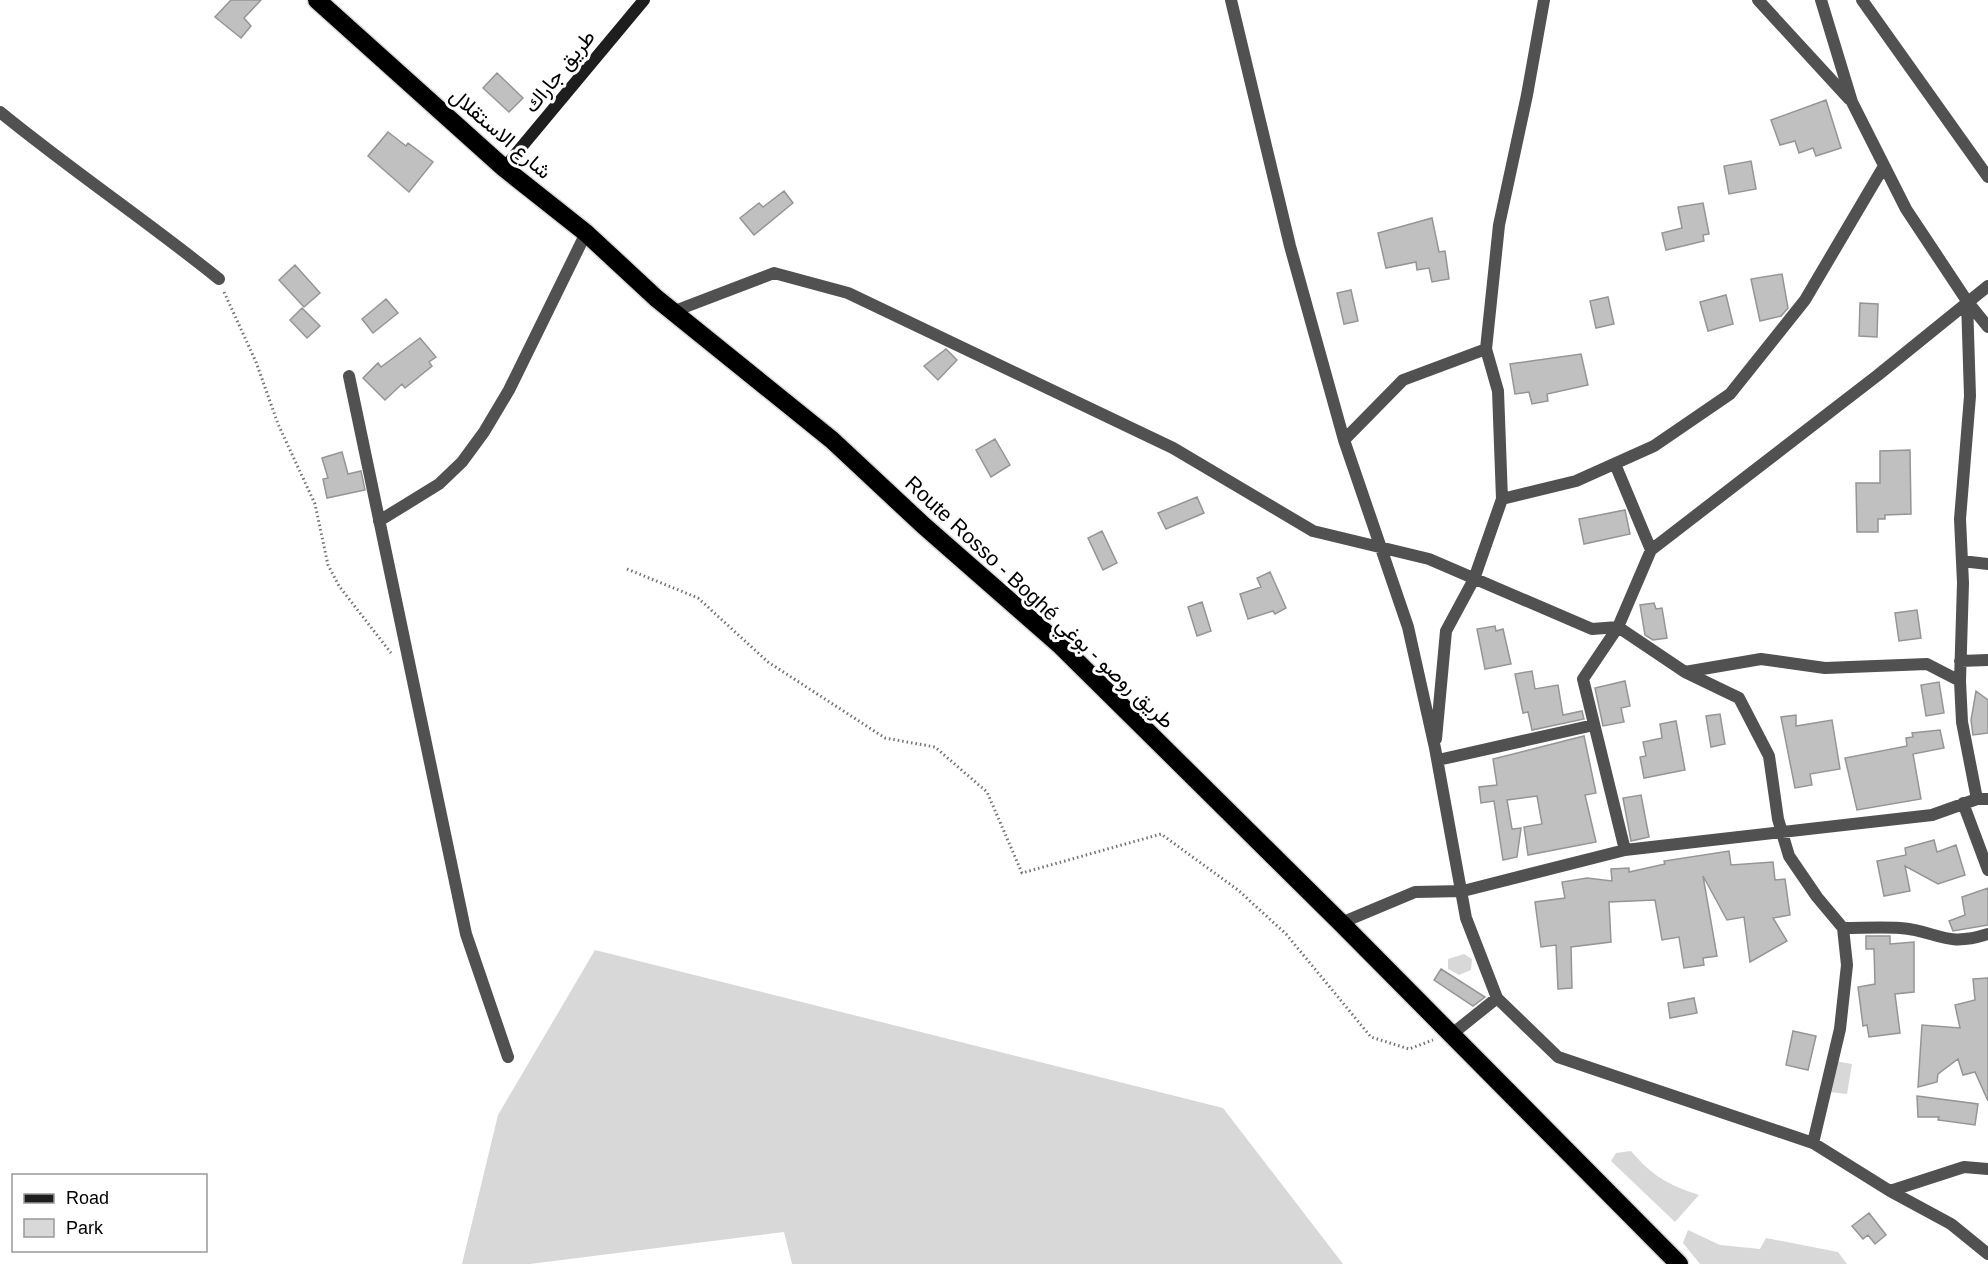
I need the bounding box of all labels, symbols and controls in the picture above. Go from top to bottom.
street label: طريق جاراك [519,25,601,118]
street label: شارع الاستقلال [444,83,556,185]
street label: Route Rosso - Boghé طريق روصو - بوغي [897,471,1179,737]
legend [12,1174,207,1252]
text: Road [66,1188,109,1208]
text: Park [66,1218,104,1238]

